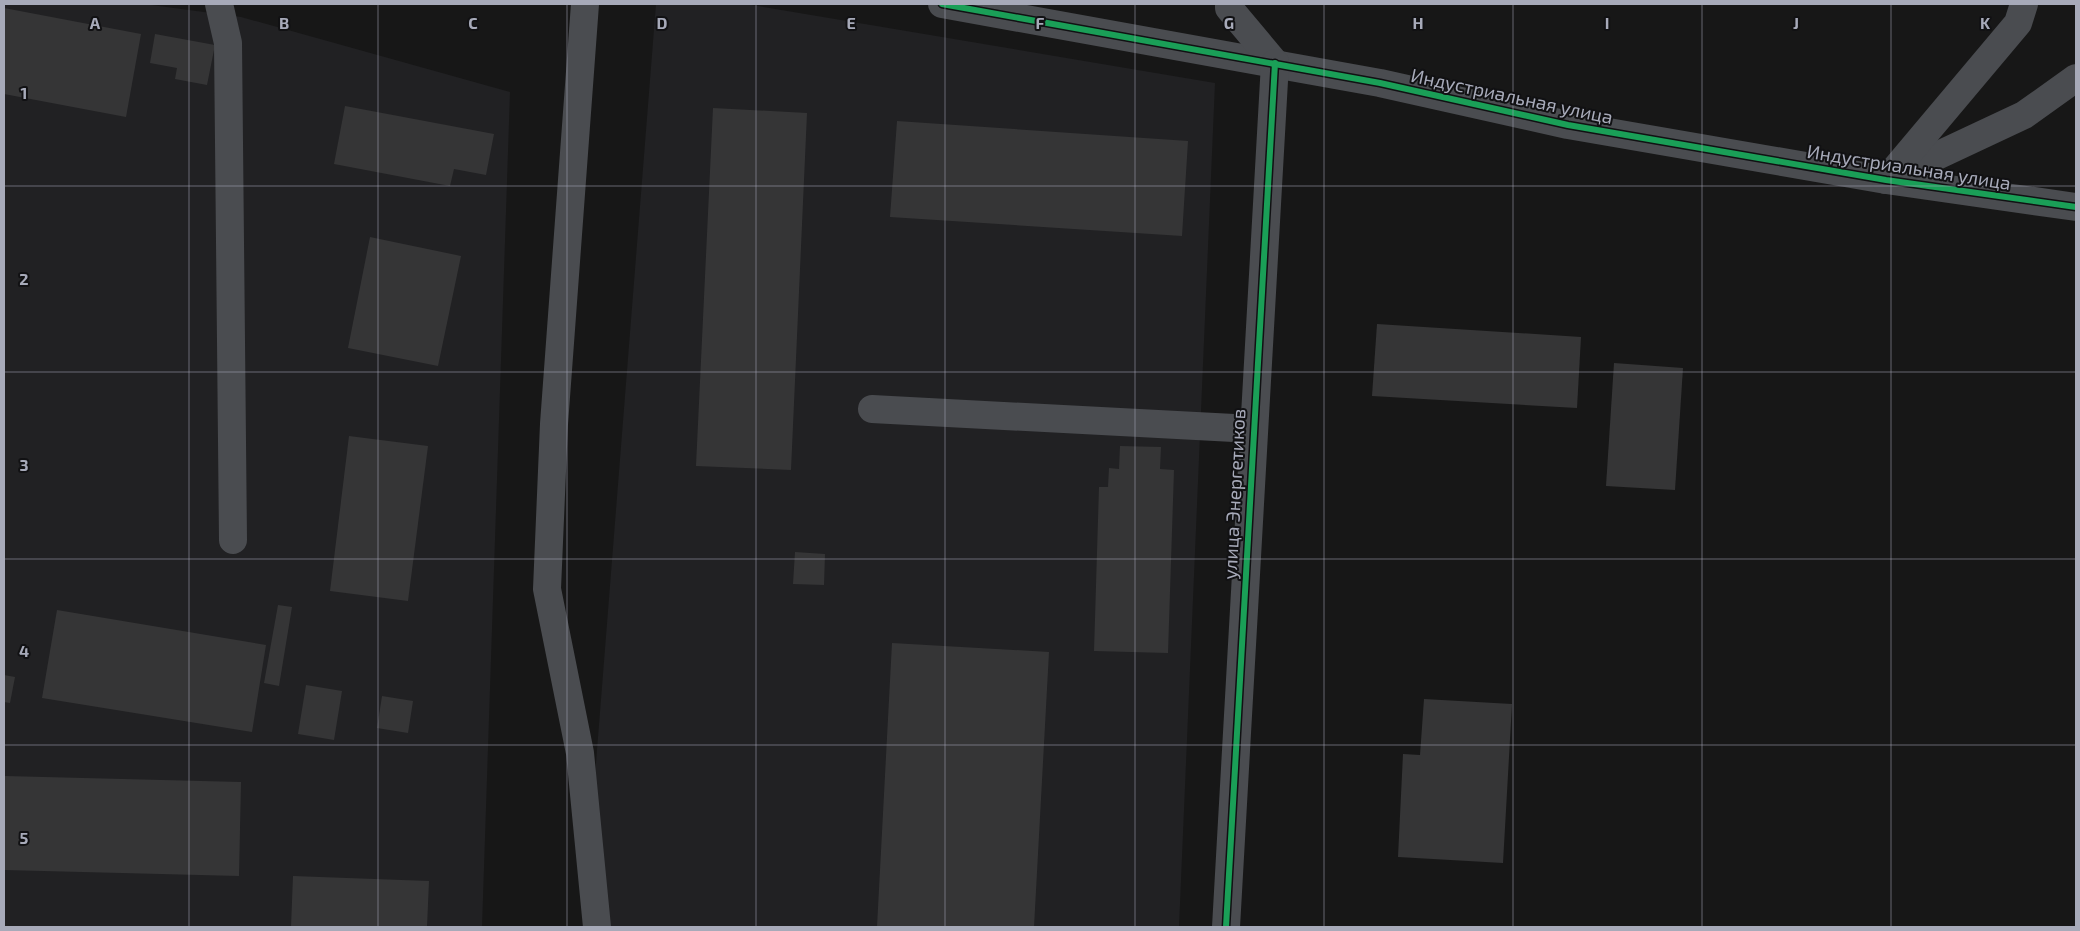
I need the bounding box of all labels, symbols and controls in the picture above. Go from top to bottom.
text: A [90,13,101,32]
text: B [279,13,289,32]
text: C [468,13,478,32]
text: D [657,13,668,32]
text: E [846,13,856,32]
text: F [1036,13,1045,32]
text: G [1224,13,1234,32]
text: H [1412,13,1424,32]
text: I [1605,13,1609,32]
text: J [1793,13,1799,32]
text: K [1980,13,1991,32]
street label: Индустриальная улица [1409,63,1615,129]
text: 1 [21,83,27,102]
street label: Индустриальная улица [1805,139,2013,195]
text: 2 [19,269,29,288]
street label: улица Энергетиков [1218,408,1250,580]
text: 3 [19,455,29,474]
text: 4 [19,641,29,660]
text: 5 [20,828,29,847]

